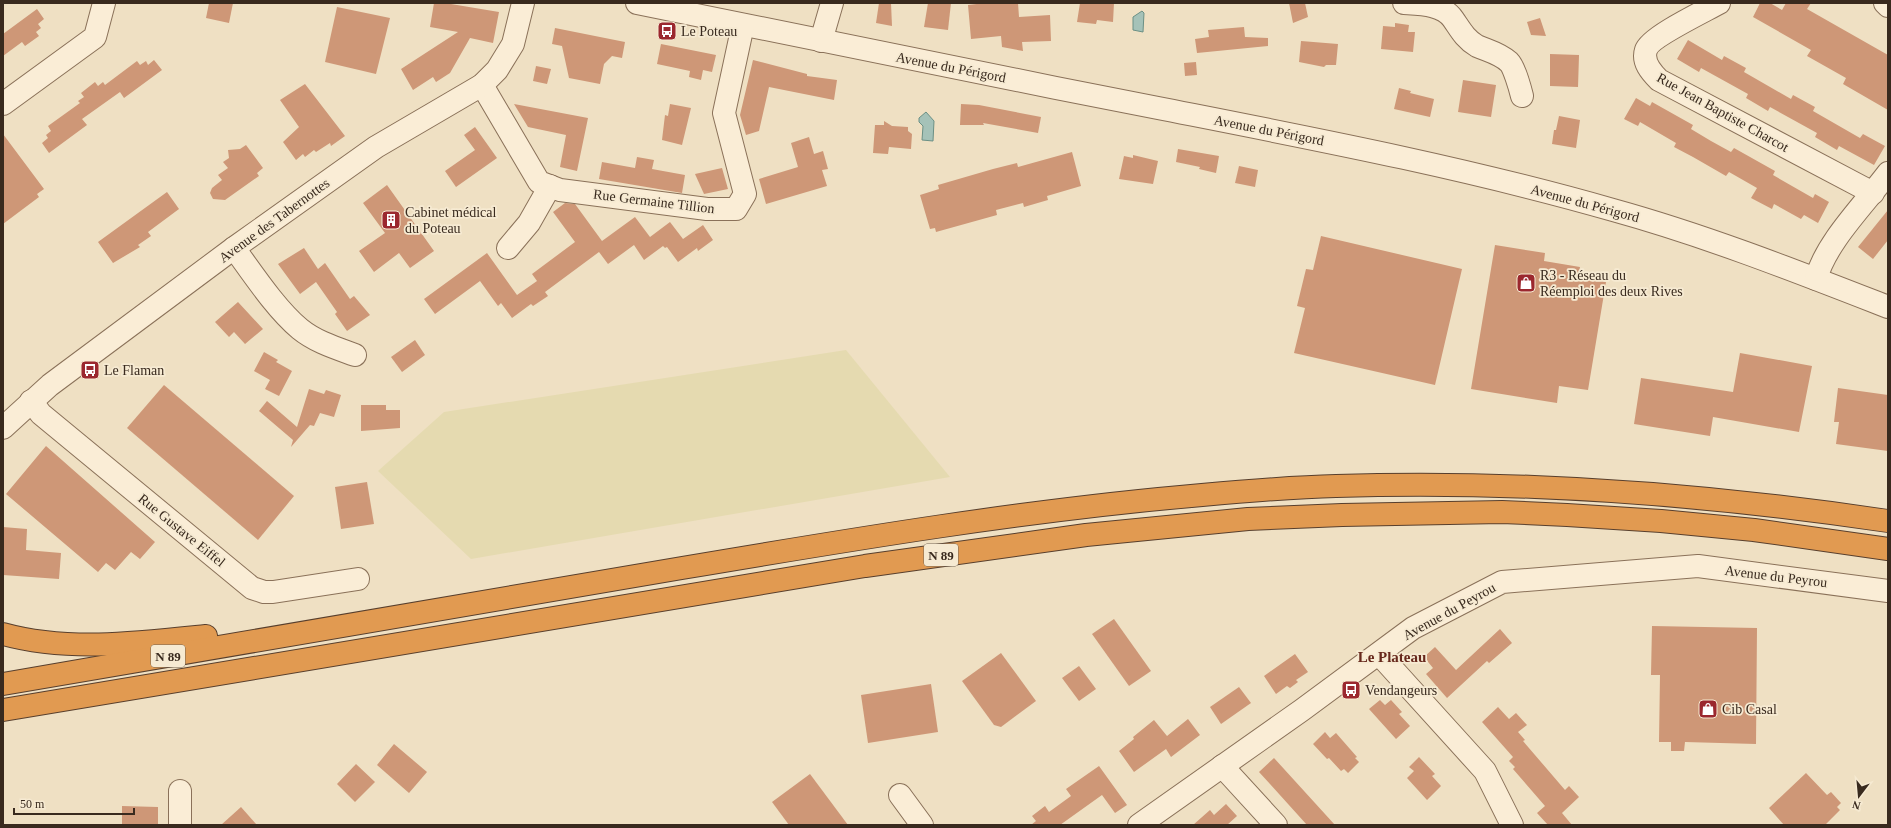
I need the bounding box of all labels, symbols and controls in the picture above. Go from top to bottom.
bus stop icon: Le Poteau [656,20,678,42]
place label: Le Poteau [681,24,737,39]
street label: Avenue du Périgord [895,49,1007,86]
street label: Rue Jean Baptiste Charcot [1654,70,1791,155]
street label: Avenue du Périgord [1213,112,1325,149]
street label: Avenue des Tabernottes [216,175,333,266]
street label: Avenue du Périgord [1529,182,1641,225]
street label: Rue Germaine Tillion [592,187,715,216]
place label: Cabinet médical du Poteau [405,205,496,236]
building icon: Cabinet médical du Poteau [380,209,402,231]
place label: R3 - Réseau du Réemploi des deux Rives [1540,268,1683,299]
shop icon: R3 - Réseau du Réemploi des deux Rives [1515,272,1537,294]
bus stop icon: Le Flaman [79,359,101,381]
place label: Le Flaman [104,363,164,378]
street label: Rue Gustave Eiffel [135,491,228,570]
road number: N 89 [924,544,958,566]
street label: Avenue du Peyrou [1724,563,1828,590]
street label: Avenue du Peyrou [1400,580,1498,643]
road number: N 89 [151,645,185,667]
district label: Le Plateau [1358,649,1426,665]
bus stop icon: Vendangeurs [1340,679,1362,701]
place label: Vendangeurs [1365,683,1437,698]
shop icon: Cib Casal [1697,698,1719,720]
place label: Cib Casal [1722,702,1777,717]
north arrow [1839,776,1879,816]
scale bar [14,790,134,816]
text: 50 m [20,797,45,811]
text: N [1851,799,1862,812]

